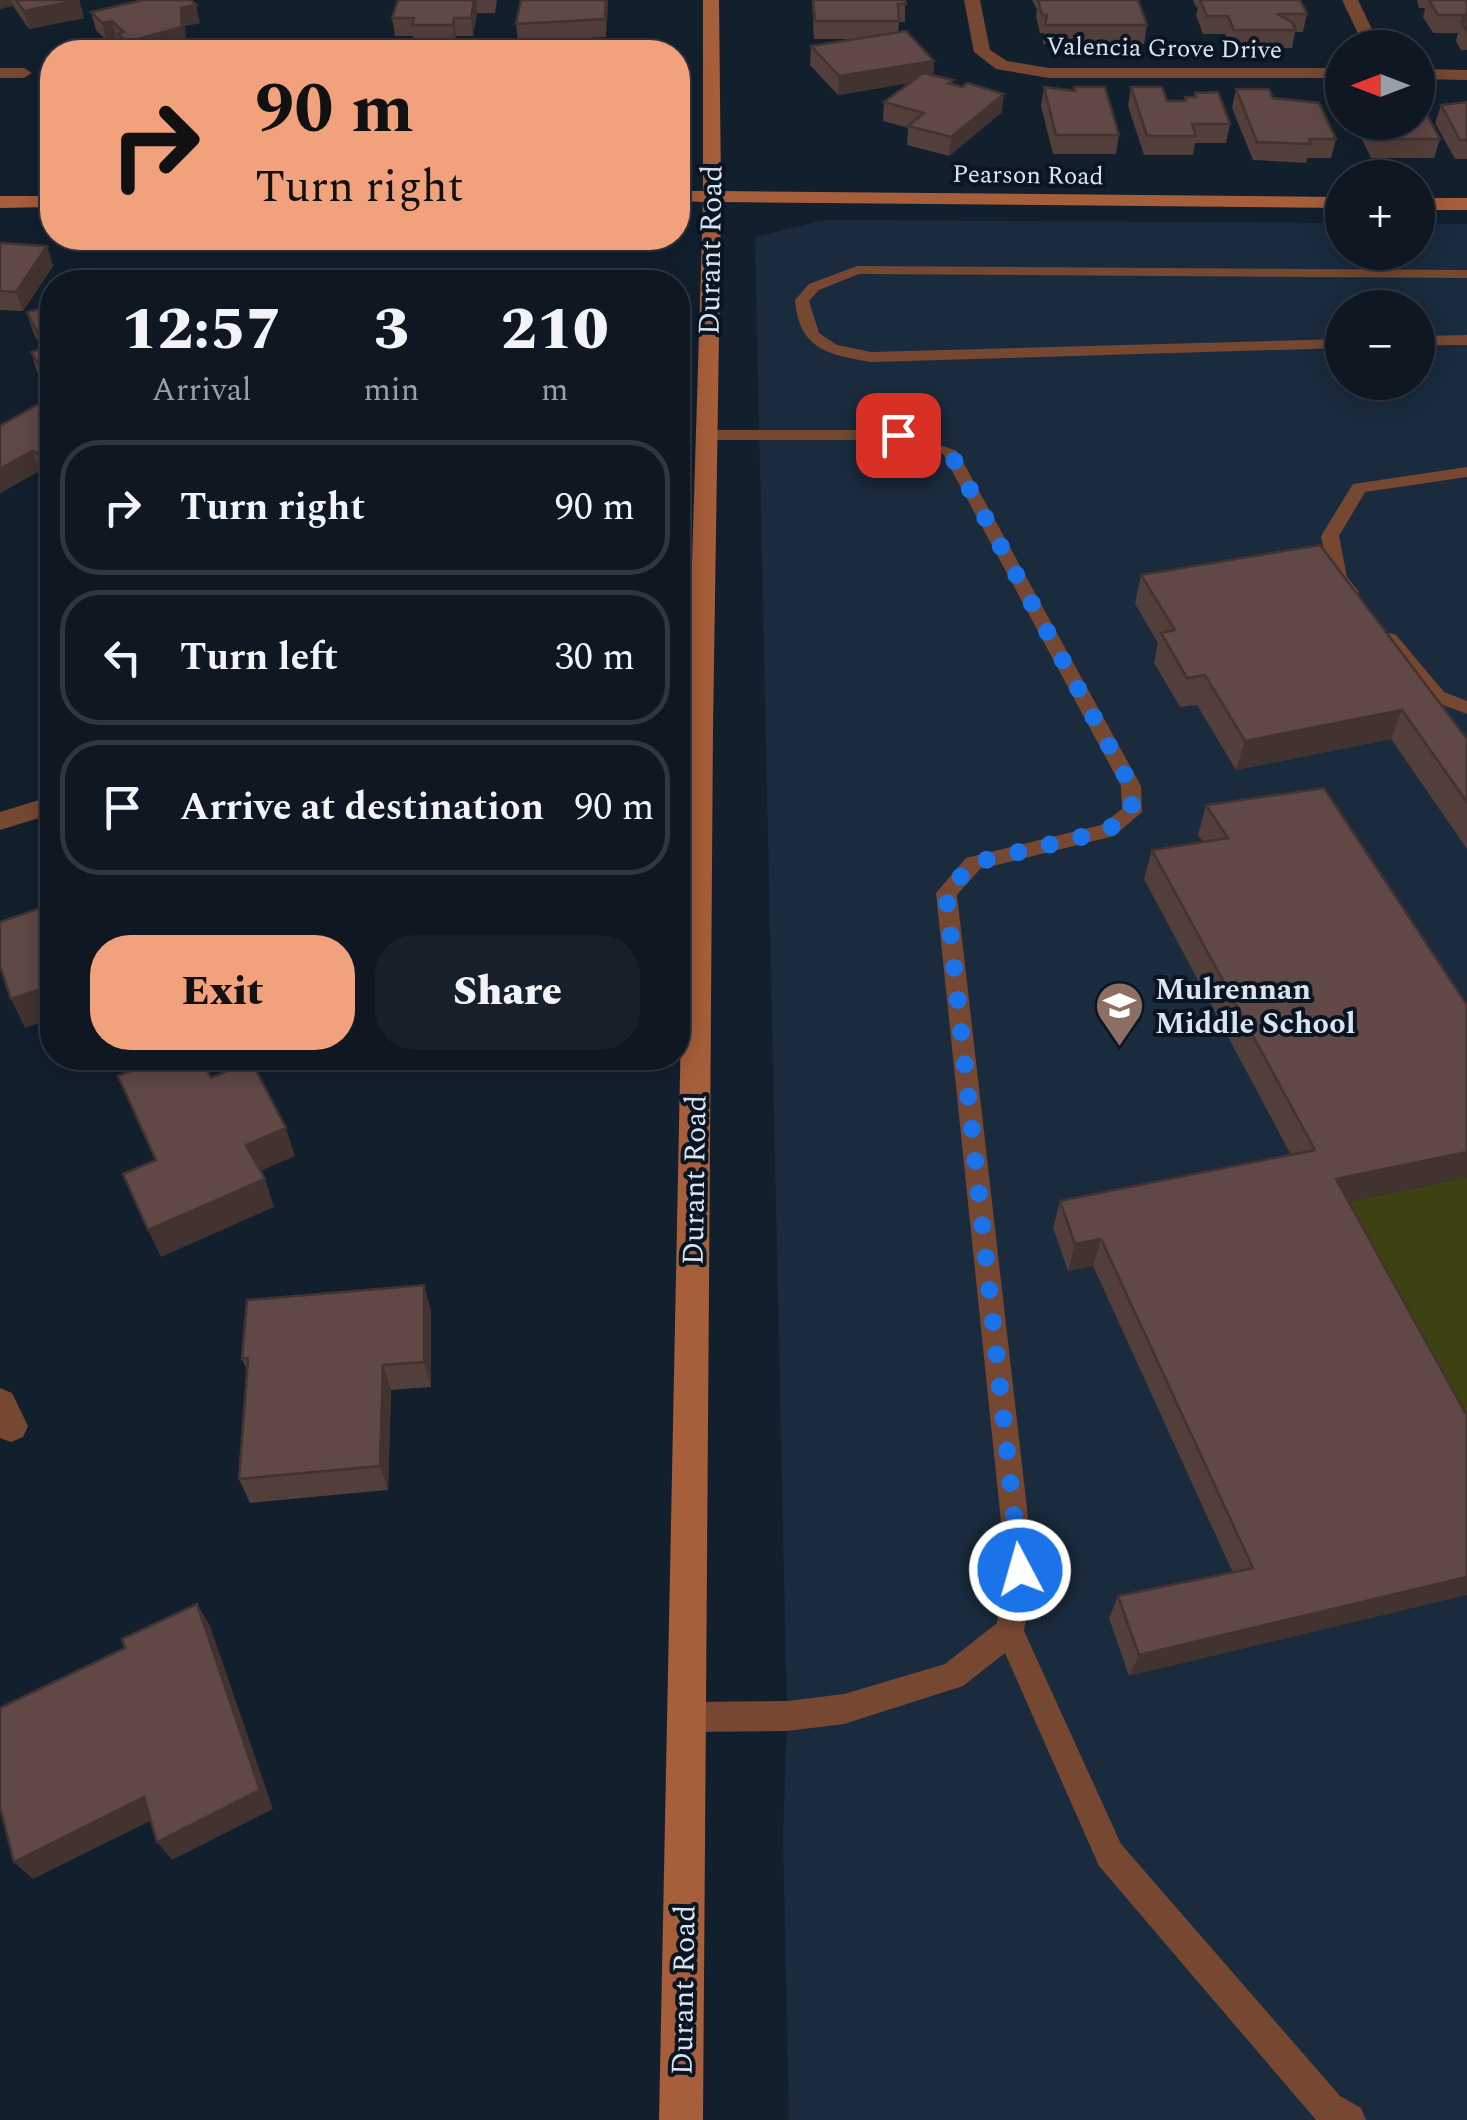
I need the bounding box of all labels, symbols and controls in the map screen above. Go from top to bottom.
street label: Valencia Grove Drive [1046,28,1282,70]
north arrow [1325,30,1435,140]
map controls [1325,30,1435,400]
text: 90 m [255,57,414,163]
icon: right [90,80,220,210]
text: Turn right [255,153,464,222]
street label: Pearson Road [952,156,1104,196]
button: + [1325,160,1435,270]
street label: Durant Road [687,165,735,335]
text: 12:57 [121,284,282,376]
text: 3 [373,284,409,376]
text: 210 [501,284,609,376]
button: − [1325,290,1435,400]
text: Arrival [152,366,252,415]
text: min [363,366,419,415]
text: m [541,366,568,415]
pin [856,393,941,478]
icon: arrive [871,408,926,463]
text: Turn right [180,479,365,537]
text: 90 m [555,479,635,537]
icon: right [95,480,150,535]
text: Turn left [180,629,338,687]
text: 30 m [555,629,635,687]
icon: left [95,630,150,685]
text: Arrive at destination [180,779,544,837]
text: 90 m [574,779,654,837]
icon: arrive [95,780,150,835]
button: Exit [90,935,355,1050]
button: Share [375,935,640,1050]
place label: Mulrennan Middle School [1155,967,1355,1047]
school or university icon: Mulrennan Middle School [1094,980,1146,1048]
street label: Durant Road [671,1095,719,1265]
position arrow [968,1518,1072,1622]
street label: Durant Road [660,1905,708,2075]

